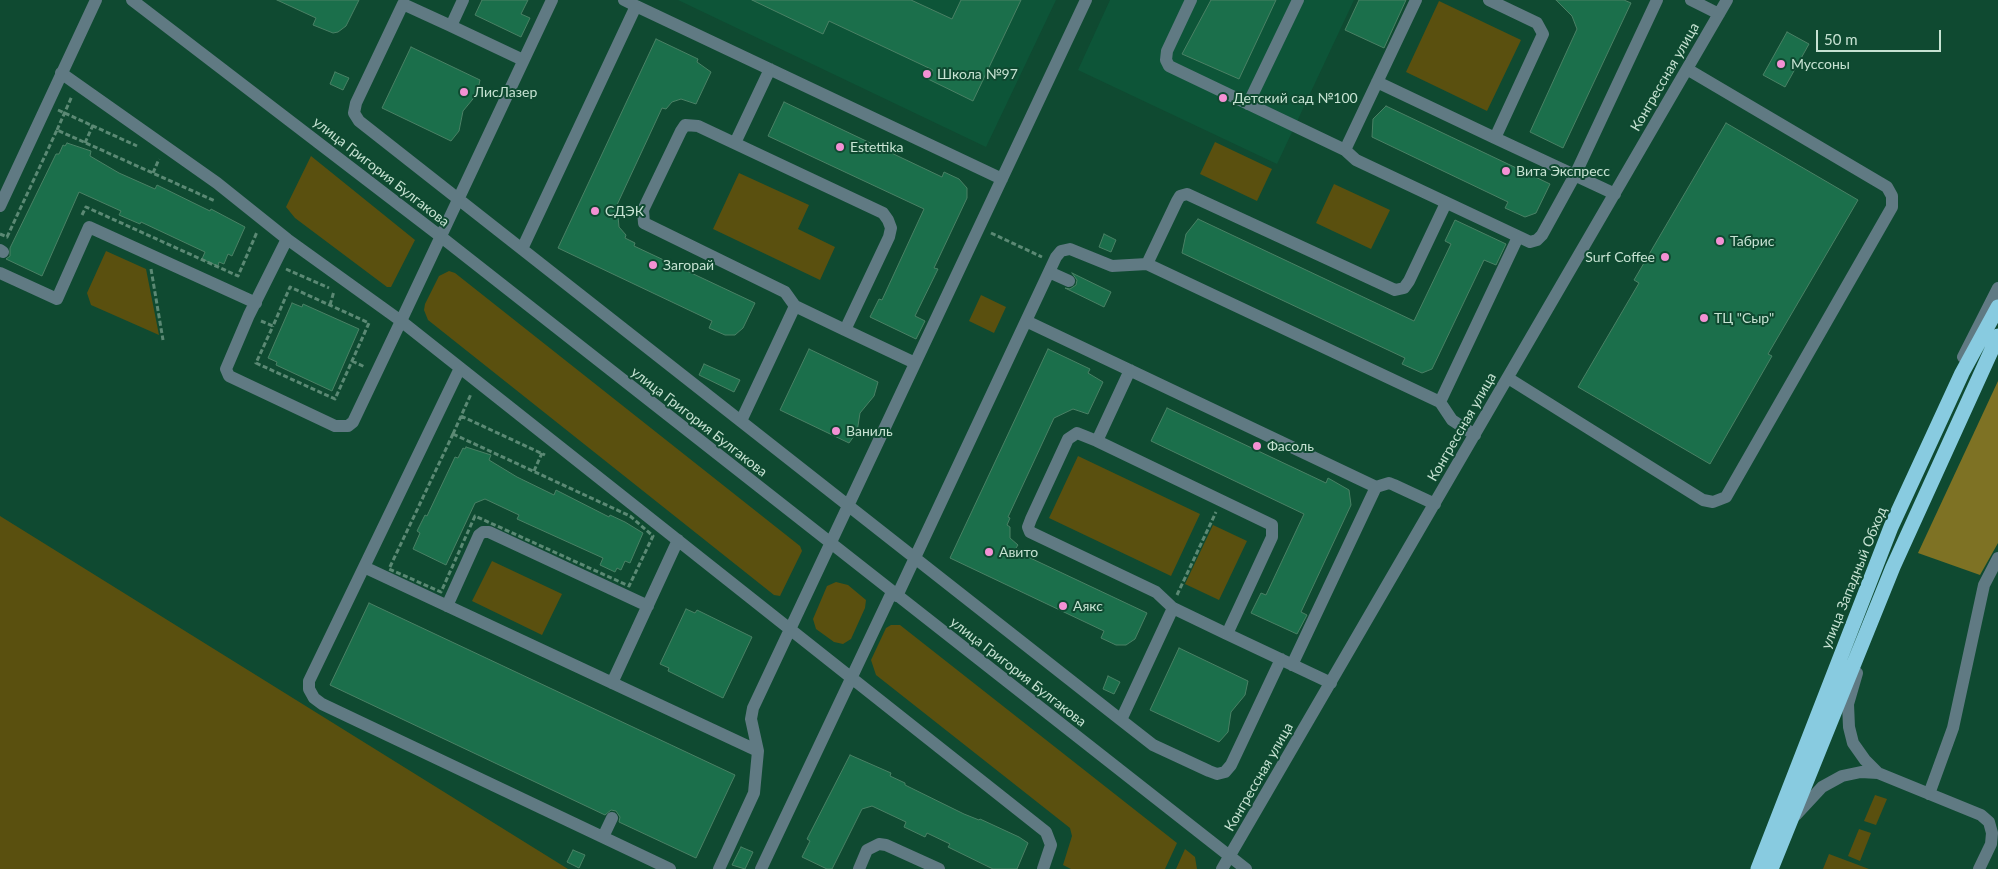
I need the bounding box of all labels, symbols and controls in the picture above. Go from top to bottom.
street label: Конгрессная улица [1627,20,1703,134]
scale bar [1818,20,1943,52]
text: 50 m [1824,30,1858,48]
place label: Муссоны [1791,56,1850,72]
marker: Муссоны [1775,58,1787,70]
place label: Школа №97 [937,66,1018,82]
marker: Школа №97 [921,68,933,80]
place label: ЛисЛазер [474,84,537,100]
marker: ЛисЛазер [458,86,470,98]
place label: Детский сад №100 [1233,90,1358,106]
marker: Детский сад №100 [1217,92,1229,104]
street label: улица Григория Булгакова [310,114,452,230]
place label: Estettika [850,139,903,155]
marker: Estettika [834,141,846,153]
place label: Вита Экспресс [1516,163,1610,179]
marker: Вита Экспресс [1500,165,1512,177]
place label: СДЭК [605,203,644,219]
marker: СДЭК [589,205,601,217]
place label: Табрис [1730,233,1774,249]
marker: Табрис [1714,235,1726,247]
place label: Surf Coffee [1585,249,1655,265]
marker: Surf Coffee [1659,251,1671,263]
place label: Загорай [663,257,714,273]
marker: Загорай [647,259,659,271]
place label: ТЦ "Сыр" [1714,310,1774,326]
marker: ТЦ "Сыр" [1698,312,1710,324]
street label: улица Григория Булгакова [628,364,770,480]
street label: Конгрессная улица [1424,370,1500,484]
place label: Ваниль [846,423,893,439]
marker: Ваниль [830,425,842,437]
place label: Фасоль [1267,438,1314,454]
marker: Фасоль [1251,440,1263,452]
street label: улица Западный Обход [1818,504,1890,652]
place label: Авито [999,544,1038,560]
marker: Авито [983,546,995,558]
place label: Аякс [1073,598,1103,614]
marker: Аякс [1057,600,1069,612]
street label: улица Григория Булгакова [947,614,1089,730]
street label: Конгрессная улица [1221,720,1297,834]

